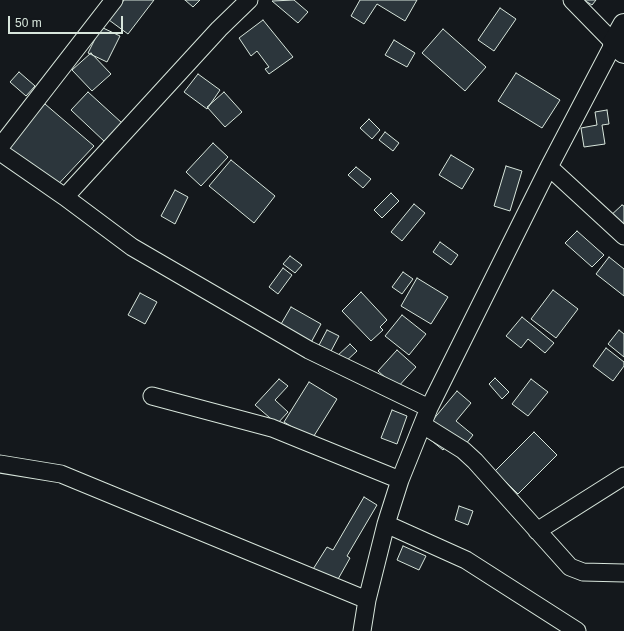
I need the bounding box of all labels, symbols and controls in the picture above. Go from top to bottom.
scale bar [10,8,125,34]
text: 50 m [15,16,42,30]

